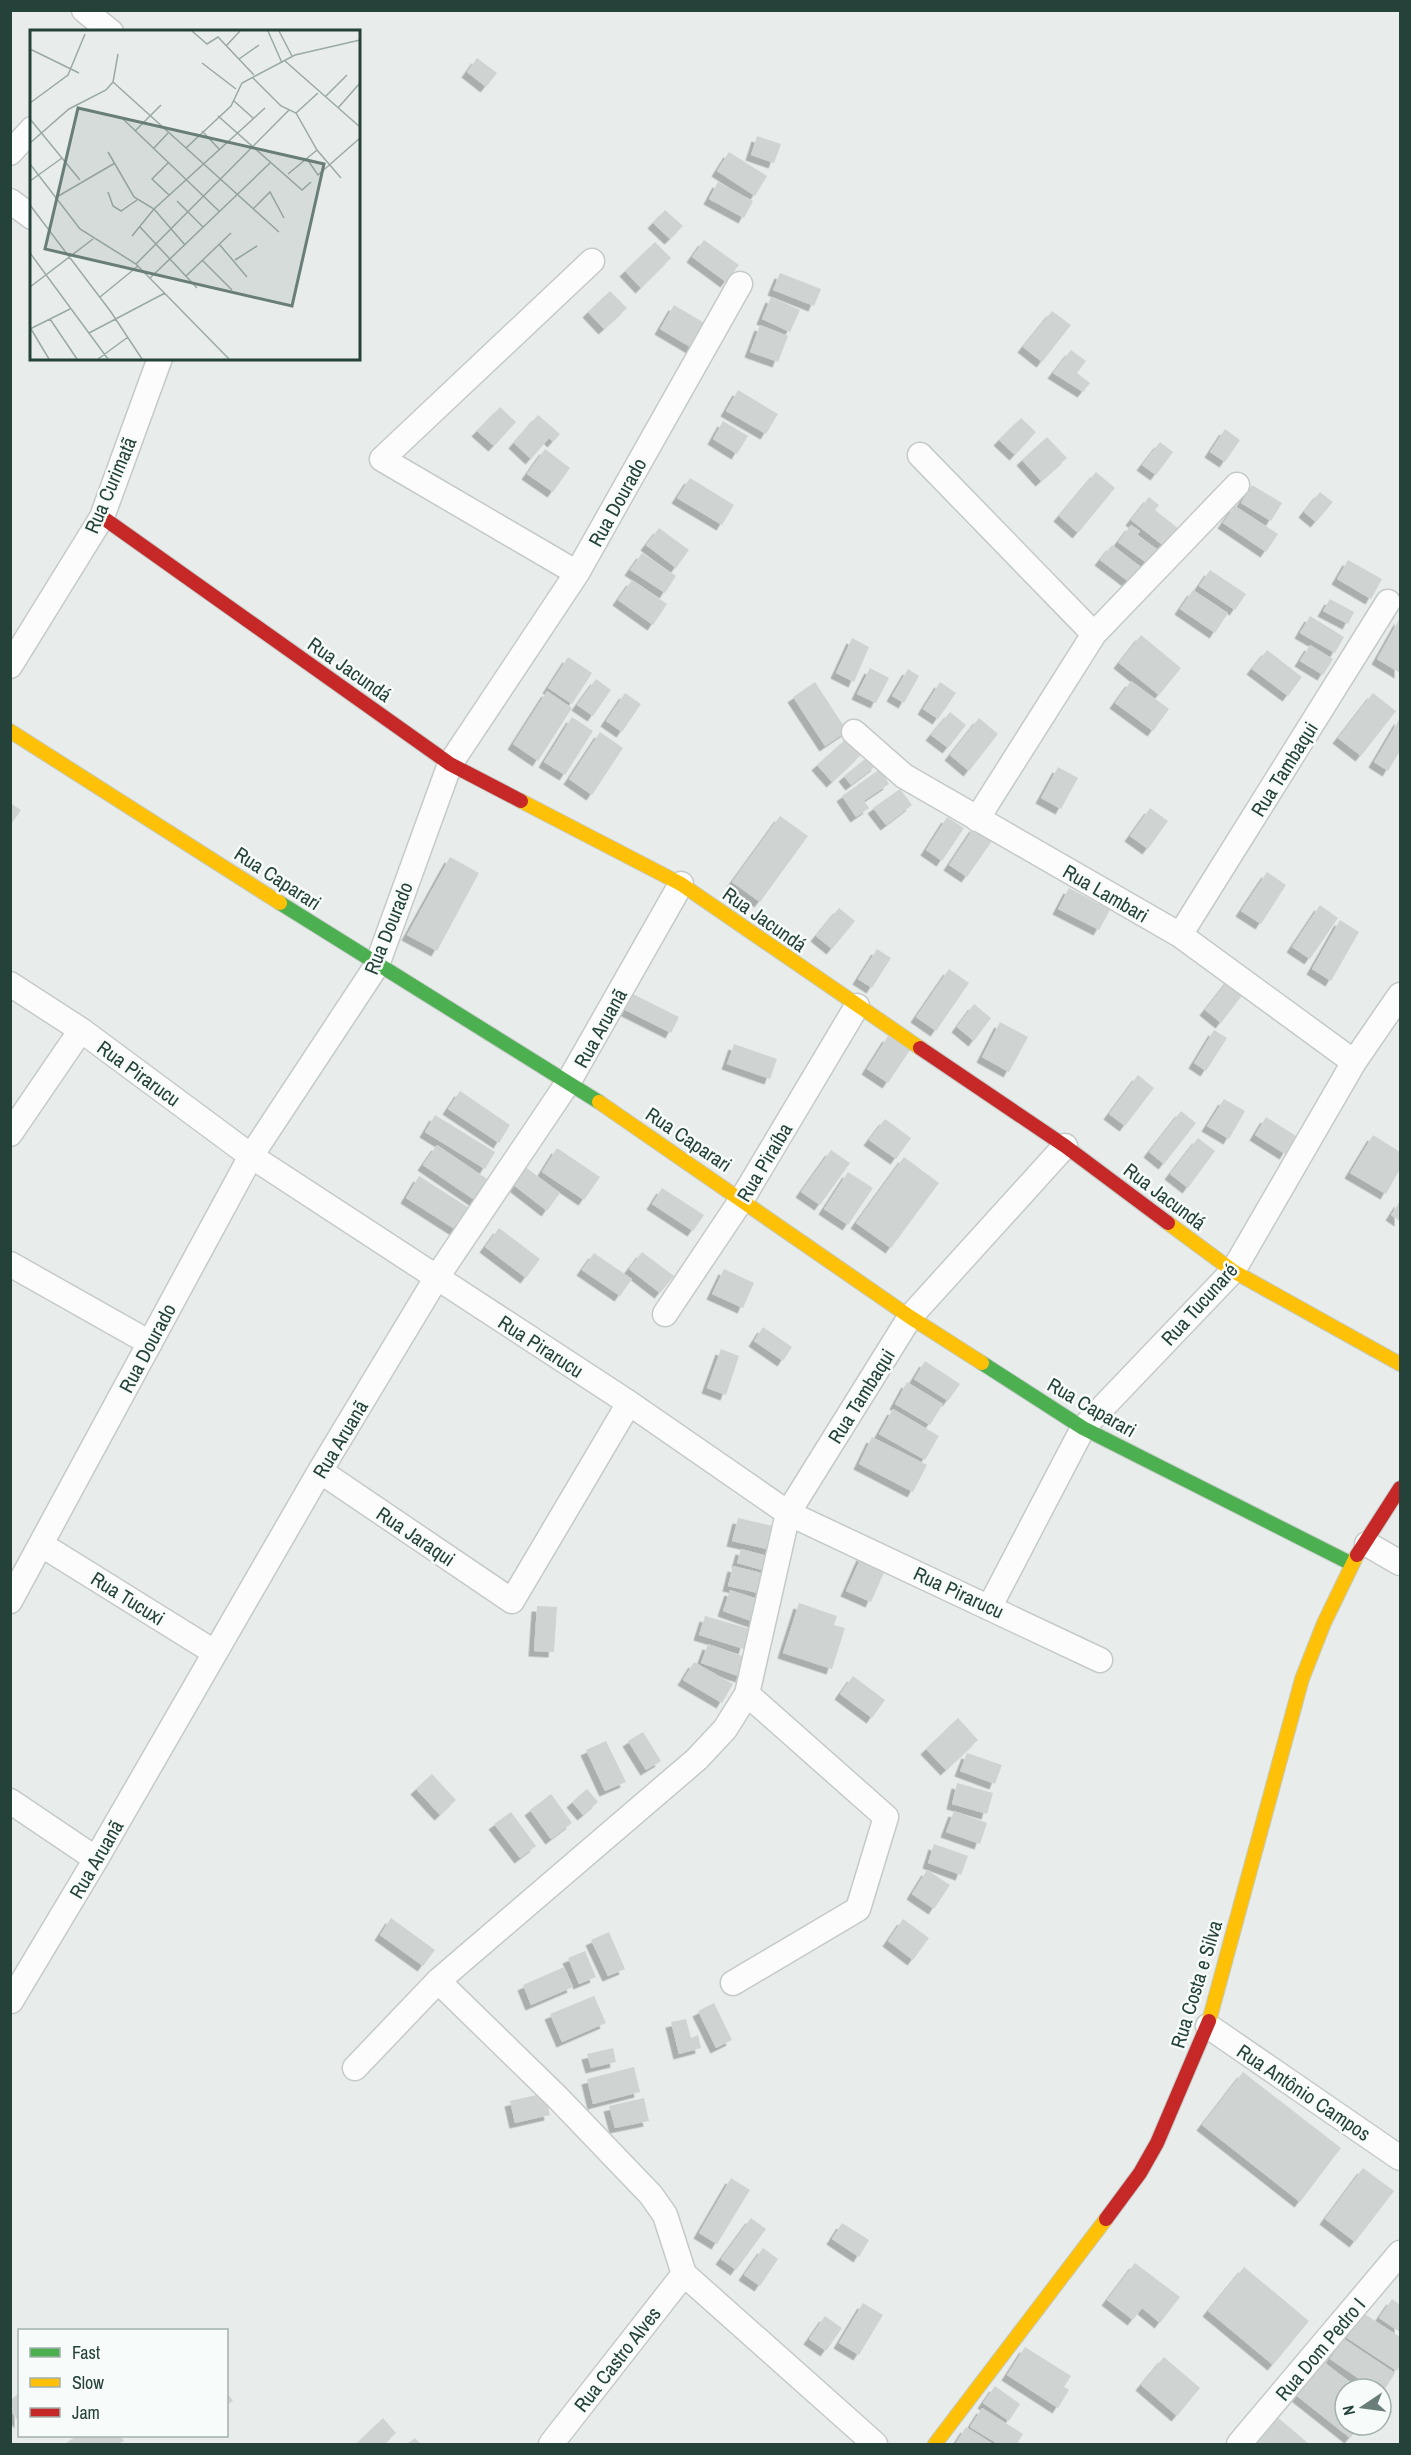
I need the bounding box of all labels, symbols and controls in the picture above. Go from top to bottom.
inset map [30,30,360,360]
street label: Rua Curimatã [78,433,142,537]
street label: Rua Dourado [582,453,652,551]
street label: Rua Jacundá [303,630,397,708]
street label: Rua Tambaqui [1244,717,1324,821]
street label: Rua Caparari [229,840,327,916]
street label: Rua Lambari [1058,858,1154,928]
street label: Rua Dourado [357,878,419,978]
street label: Rua Jacundá [718,880,812,958]
street label: Rua Aruanã [567,984,633,1072]
street label: Rua Pirarucu [92,1034,186,1112]
street label: Rua Caparari [641,1100,737,1178]
street label: Rua Piraíba [730,1118,798,1206]
street label: Rua Jacundá [1118,1156,1212,1236]
street label: Rua Tucunaré [1155,1257,1243,1351]
street label: Rua Dourado [112,1299,182,1397]
street label: Rua Pirarucu [493,1308,589,1384]
street label: Rua Tambaqui [821,1344,901,1448]
street label: Rua Caparari [1043,1371,1141,1443]
street label: Rua Aruanã [306,1395,374,1483]
street label: Rua Jaraqui [371,1500,461,1572]
street label: Rua Pirarucu [910,1559,1008,1625]
street label: Rua Tucuxi [86,1565,170,1631]
street label: Rua Aruanã [63,1815,129,1903]
street label: Rua Costa e Silva [1164,1917,1228,2051]
street label: Rua Antônio Campos [1232,2037,1376,2147]
street label: Rua Dom Pedro I [1269,2292,1371,2406]
street label: Rua Castro Alves [567,2301,667,2417]
legend [18,2329,228,2437]
text: Fast [72,2340,100,2365]
text: Slow [72,2370,104,2395]
north arrow [1333,2377,1393,2437]
text: Jam [72,2400,100,2425]
text: N [1337,2403,1360,2417]

